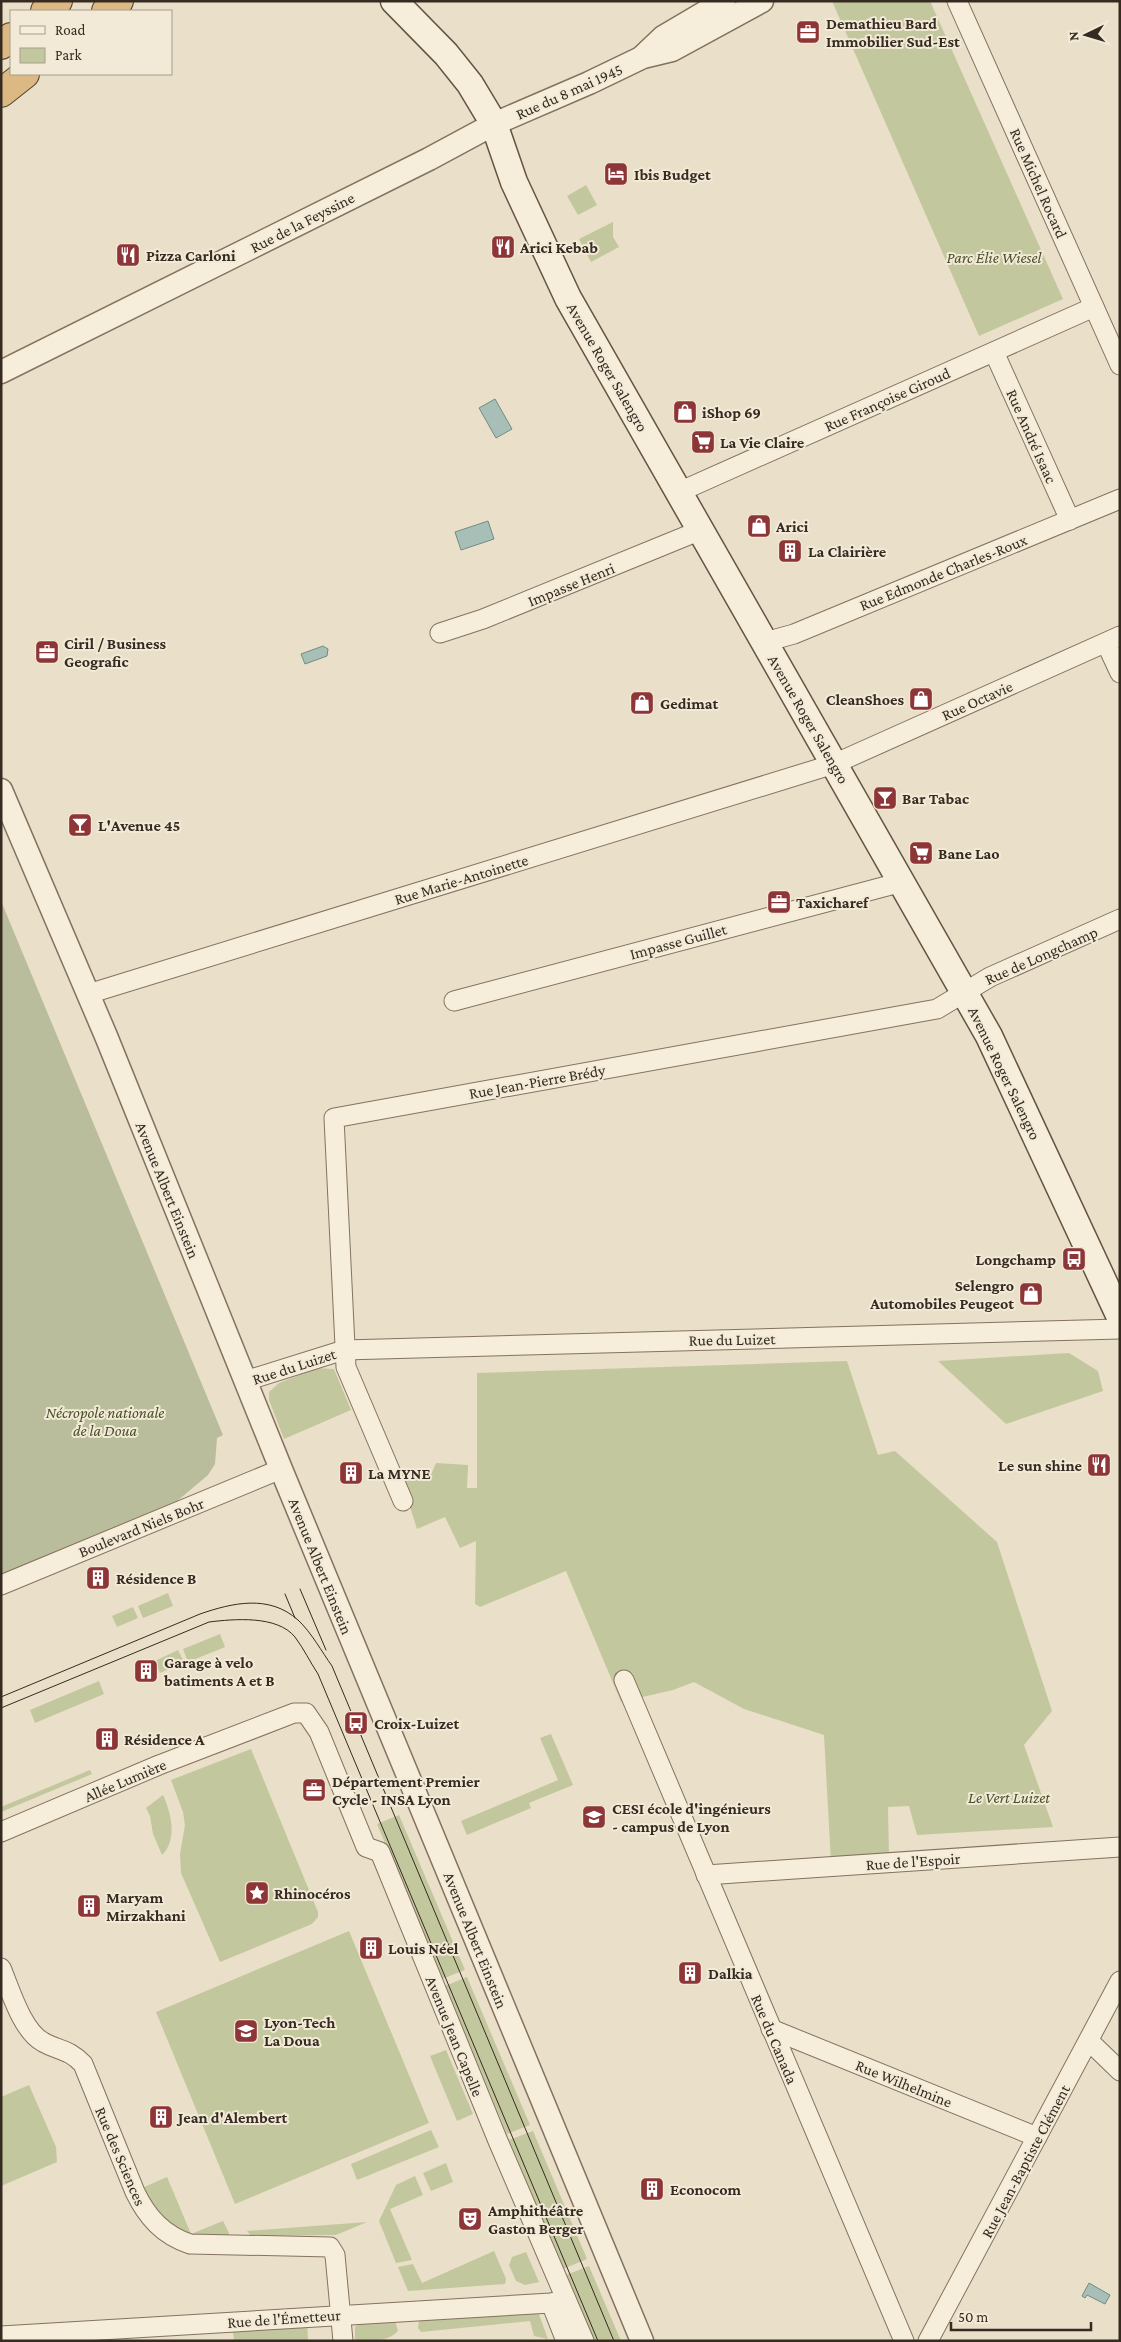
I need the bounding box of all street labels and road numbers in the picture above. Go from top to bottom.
street label: Rue du 8 mai 1945 [513,60,625,123]
street label: Rue Michel Rocard [1007,126,1071,241]
street label: Rue de la Feyssine [247,189,358,257]
street label: Avenue Roger Salengro [563,300,651,435]
street label: Rue Françoise Giroud [822,364,954,436]
street label: Rue André Isaac [1003,386,1060,486]
street label: Rue Edmonde Charles-Roux [857,531,1030,614]
street label: Impasse Henri [525,559,617,611]
street label: Avenue Roger Salengro [764,652,852,787]
street label: Rue Octavie [939,677,1015,724]
street label: Rue Marie-Antoinette [392,851,530,908]
street label: Impasse Guillet [628,920,729,964]
street label: Rue de Longchamp [982,923,1101,989]
street label: Avenue Roger Salengro [964,1004,1044,1143]
street label: Rue Jean-Pierre Brédy [468,1061,607,1103]
street label: Avenue Albert Einstein [132,1120,203,1261]
street label: Rue du Luizet [688,1330,776,1349]
street label: Rue du Luizet [250,1345,339,1388]
street label: Boulevard Niels Bohr [76,1494,207,1560]
street label: Avenue Albert Einstein [285,1496,356,1637]
street label: Allée Lumière [82,1756,169,1805]
street label: Rue de l'Espoir [865,1850,961,1874]
street label: Avenue Albert Einstein [440,1870,511,2011]
street label: Avenue Jean Capelle [422,1973,486,2099]
street label: Rue du Canada [748,1992,801,2087]
street label: Rue Wilhelmine [853,2056,955,2111]
street label: Rue Jean-Baptiste Clément [978,2081,1074,2241]
street label: Rue des Sciences [92,2104,149,2208]
street label: Rue de l'Émetteur [227,2306,342,2331]

